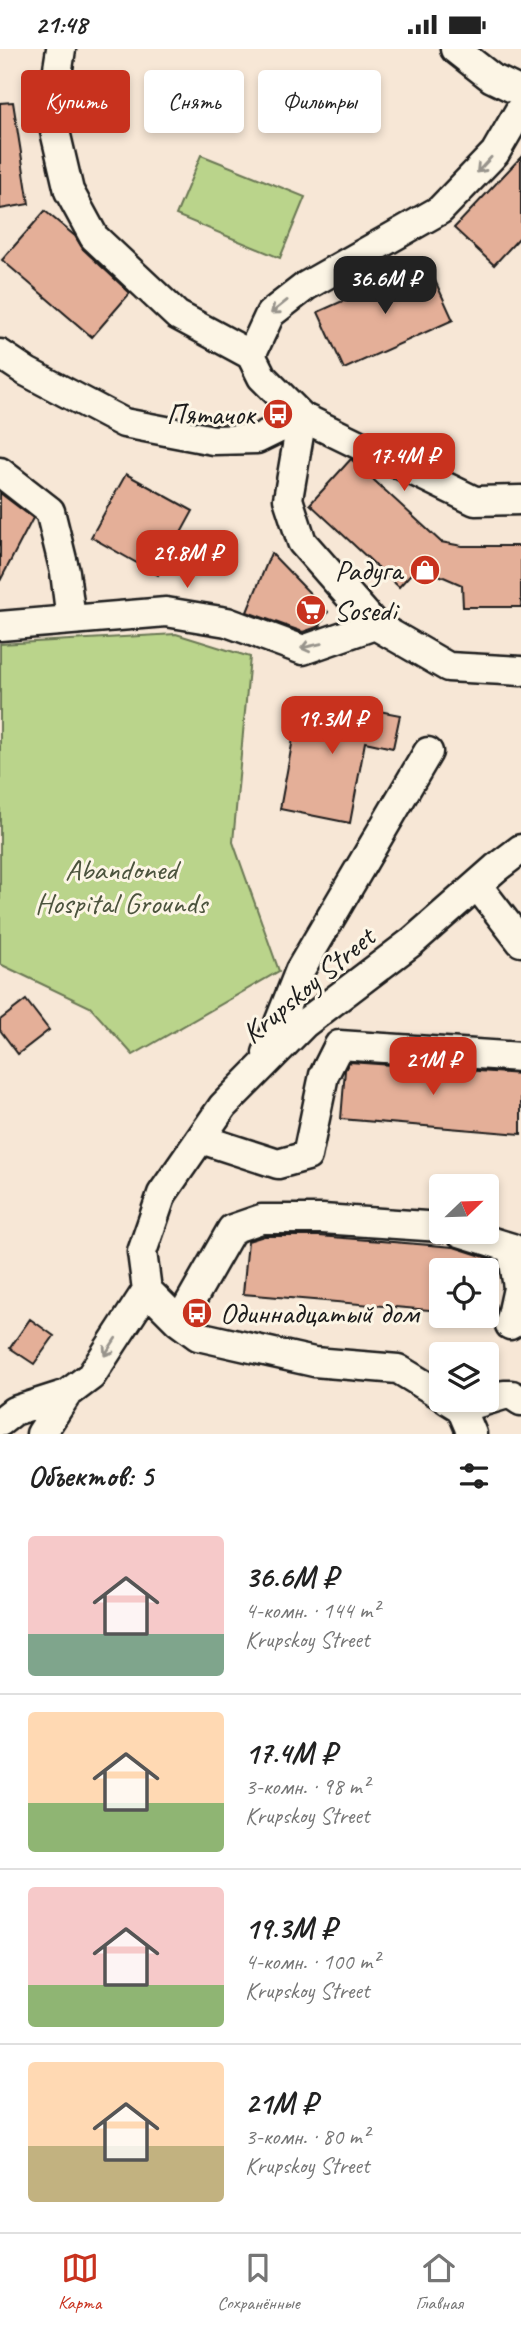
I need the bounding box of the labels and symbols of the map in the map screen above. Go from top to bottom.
one-way arrow [475,156,492,173]
pin: 36.6M ₽ [320,257,450,316]
one-way arrow [270,300,288,315]
place label: Пятачок [166,395,257,433]
bus stop icon: Пятачок [261,397,295,431]
pin: 17.4M ₽ [339,433,469,493]
pin: 29.8M ₽ [122,531,252,590]
place label: Радуга [335,551,405,589]
shop icon: Радуга [408,553,442,587]
place label: Sosedi [334,591,400,629]
supermarket icon: Sosedi [294,593,328,627]
one-way arrow [300,640,322,653]
pin: 19.3M ₽ [267,697,397,756]
park label: Abandoned Hospital Grounds [35,850,210,922]
street label: Krupskoy Street [234,916,385,1052]
pin: 21M ₽ [384,1037,482,1097]
north arrow [429,1174,499,1244]
place label: Одиннадцатый дом [220,1294,421,1332]
bus stop icon: Одиннадцатый дом [180,1296,214,1330]
one-way arrow [102,1337,116,1357]

